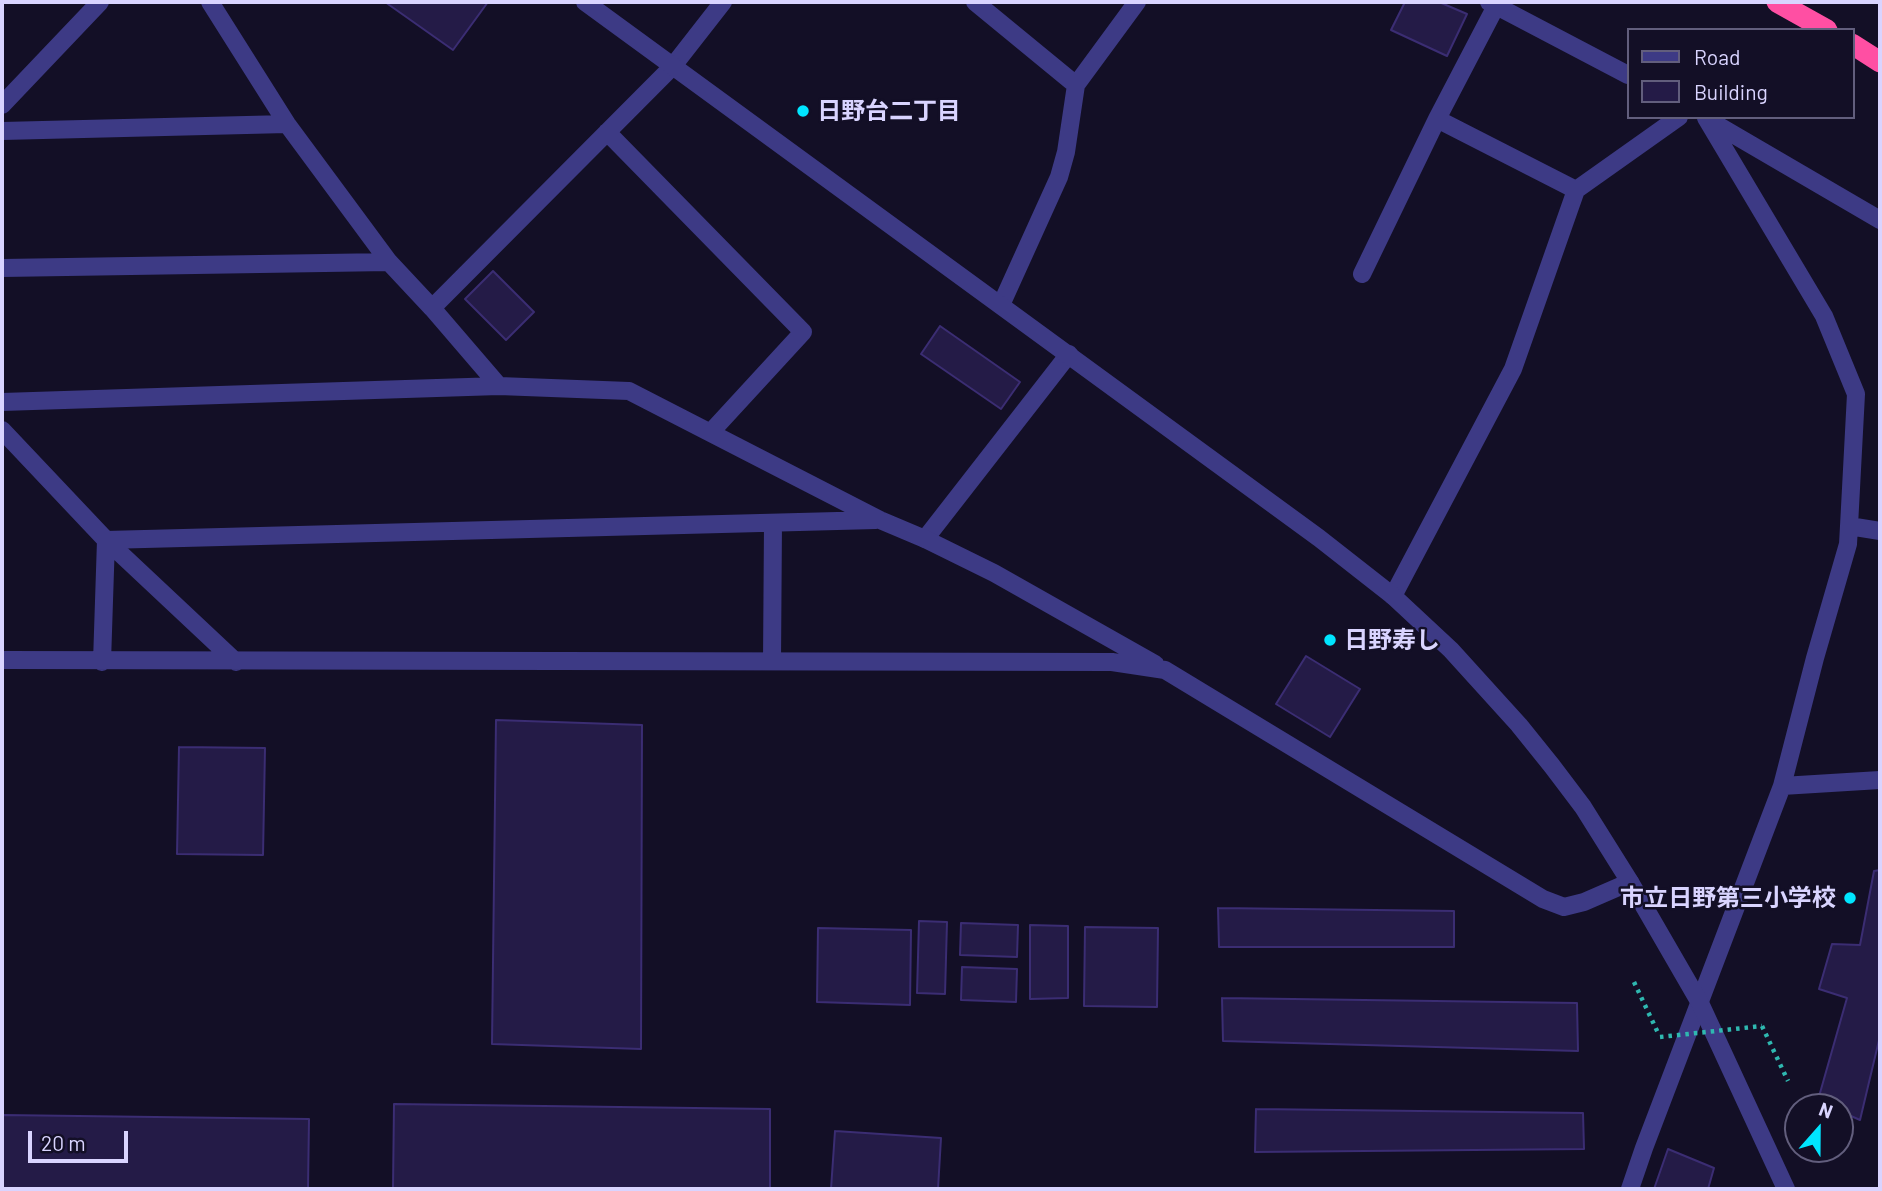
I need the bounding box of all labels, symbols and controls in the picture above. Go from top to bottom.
legend [1626,28,1854,119]
text: Road [1694,44,1740,69]
text: Building [1694,79,1768,104]
place label: 日野台二丁目 [817,97,961,125]
marker: 日野台二丁目 [795,103,811,119]
place label: 日野寿し [1344,626,1440,654]
marker: 日野寿し [1322,632,1338,648]
place label: 市立日野第三小学校 [1620,884,1836,912]
marker: 市立日野第三小学校 [1842,890,1858,906]
north arrow [1784,1093,1854,1163]
text: N [1816,1097,1836,1123]
scale bar [32,1118,131,1162]
text: 20 m [41,1130,86,1155]

